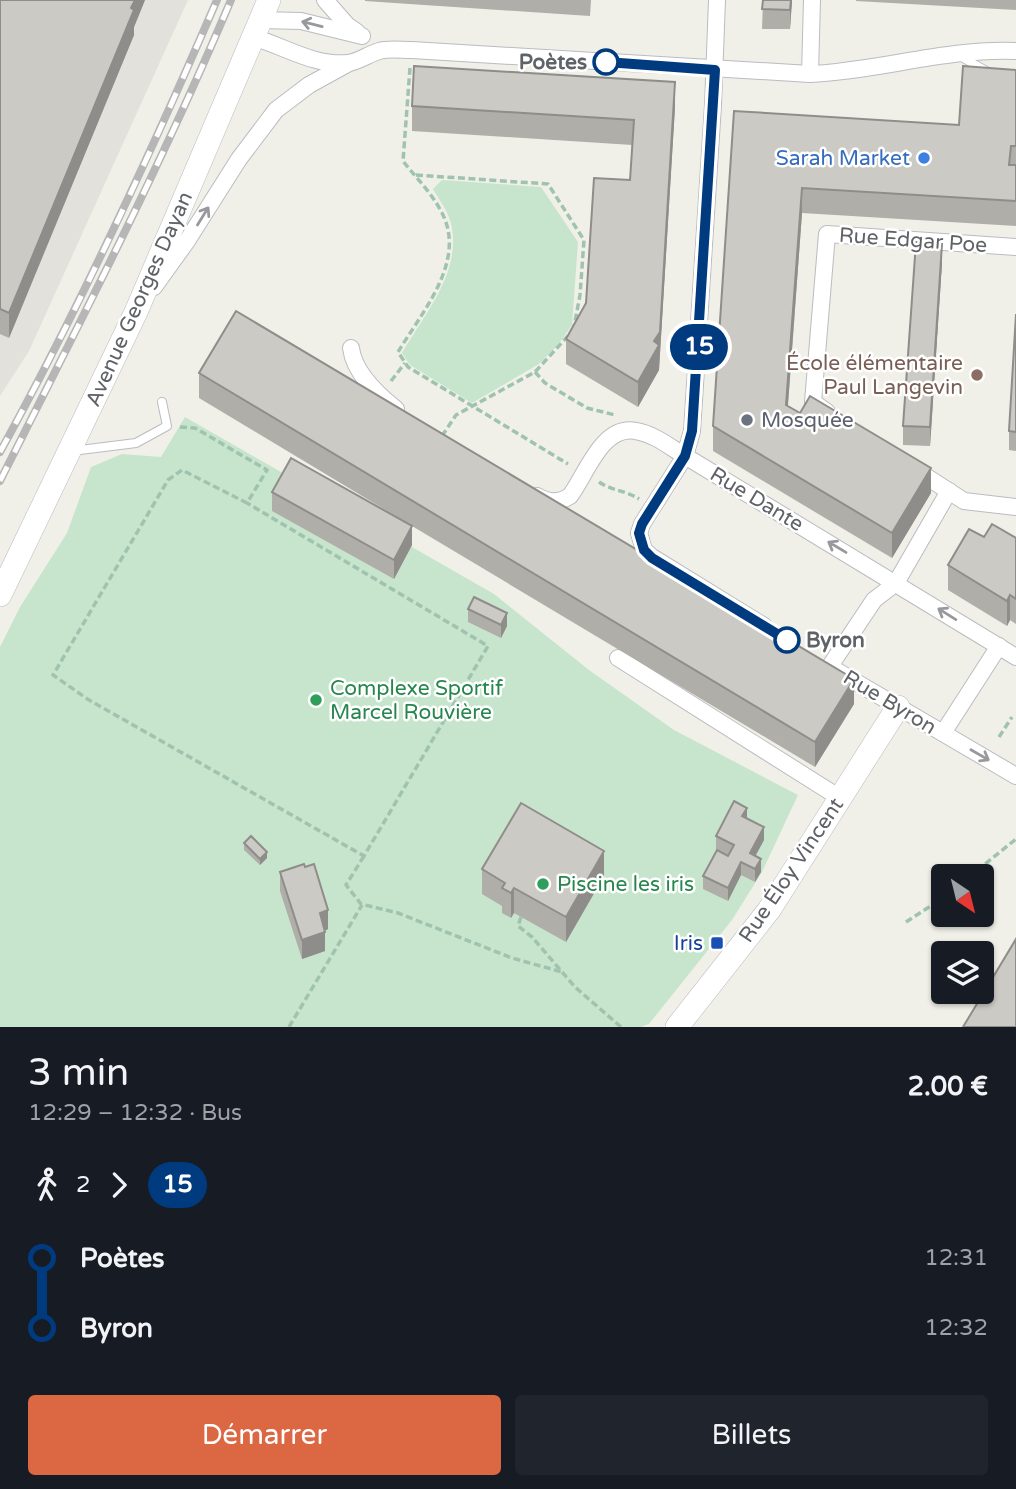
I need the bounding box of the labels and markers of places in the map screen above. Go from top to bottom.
marker: Poètes [593,49,619,75]
place label: Poètes [519,50,587,75]
place label: Sarah Market [776,146,910,171]
marker: Sarah Market [916,150,932,166]
place label: École élémentaire Paul Langevin [786,351,963,400]
marker: École élémentaire Paul Langevin [969,367,985,383]
place label: Mosquée [761,408,854,433]
marker: Mosquée [739,412,755,428]
marker: Byron [774,627,800,653]
place label: Byron [806,628,865,653]
place label: Complexe Sportif Marcel Rouvière [330,676,503,725]
marker: Complexe Sportif Marcel Rouvière [308,692,324,708]
place label: Piscine les iris [557,872,694,897]
marker: Piscine les iris [535,876,551,892]
place label: Iris [674,931,703,956]
marker: Iris [709,935,725,951]

